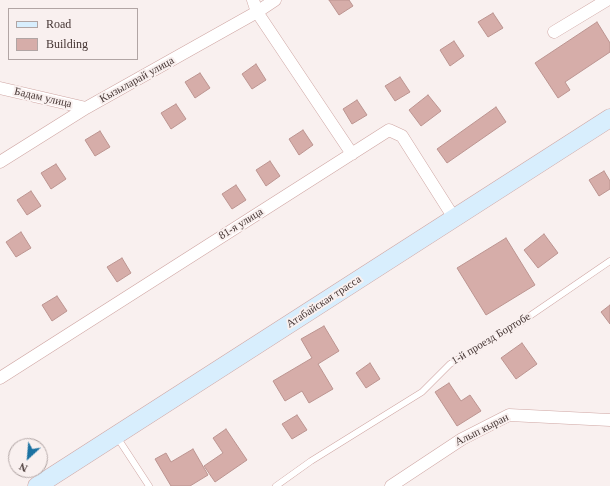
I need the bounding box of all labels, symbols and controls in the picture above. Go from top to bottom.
legend [8,8,138,60]
text: Road [46,17,71,31]
text: Building [46,37,88,51]
street label: Кызыларай улица [97,54,177,106]
street label: Бадам улица [13,85,73,111]
street label: 81-я улица [216,205,266,243]
street label: Атабайская трасса [284,273,364,331]
street label: 1-й проезд Бортобе [449,310,533,368]
street label: Алып кыран [453,411,511,449]
north arrow [8,438,48,478]
text: N [17,461,29,475]

